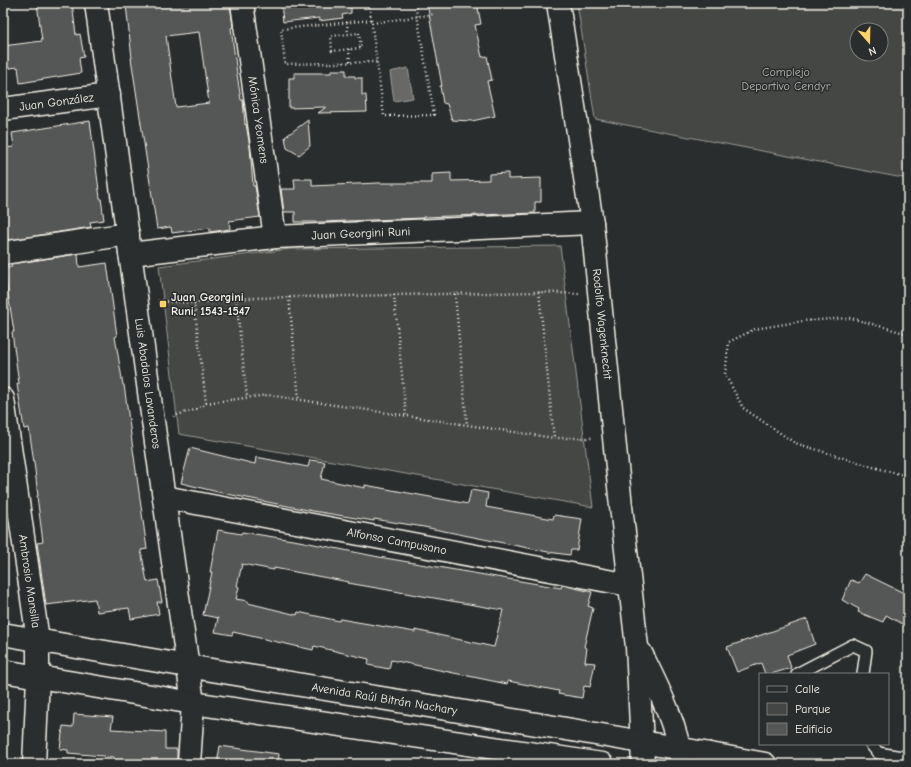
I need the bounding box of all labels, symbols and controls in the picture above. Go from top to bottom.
north arrow [849,22,889,62]
text: N [867,44,878,58]
park label: Complejo Deportivo Cendyr [742,65,831,93]
street label: Mónica Yeomens [245,75,272,164]
street label: Juan González [18,90,95,114]
street label: Juan Georgini Runi [311,224,411,242]
street label: Rodolfo Wagenknecht [590,268,615,380]
place label: Juan Georgini Runi, 1543-1547 [171,290,250,318]
marker: Juan Georgini Runi, 1543-1547 [158,299,168,309]
street label: Luis Abadalos Lavanderos [132,317,164,450]
street label: Alfonso Campusano [346,525,448,557]
street label: Ambrosio Mansilla [16,533,43,629]
legend [759,673,889,745]
street label: Avenida Raúl Bitrán Nachary [311,680,459,718]
text: Calle [795,682,820,696]
text: Parque [795,702,830,716]
text: Edificio [795,722,832,736]

